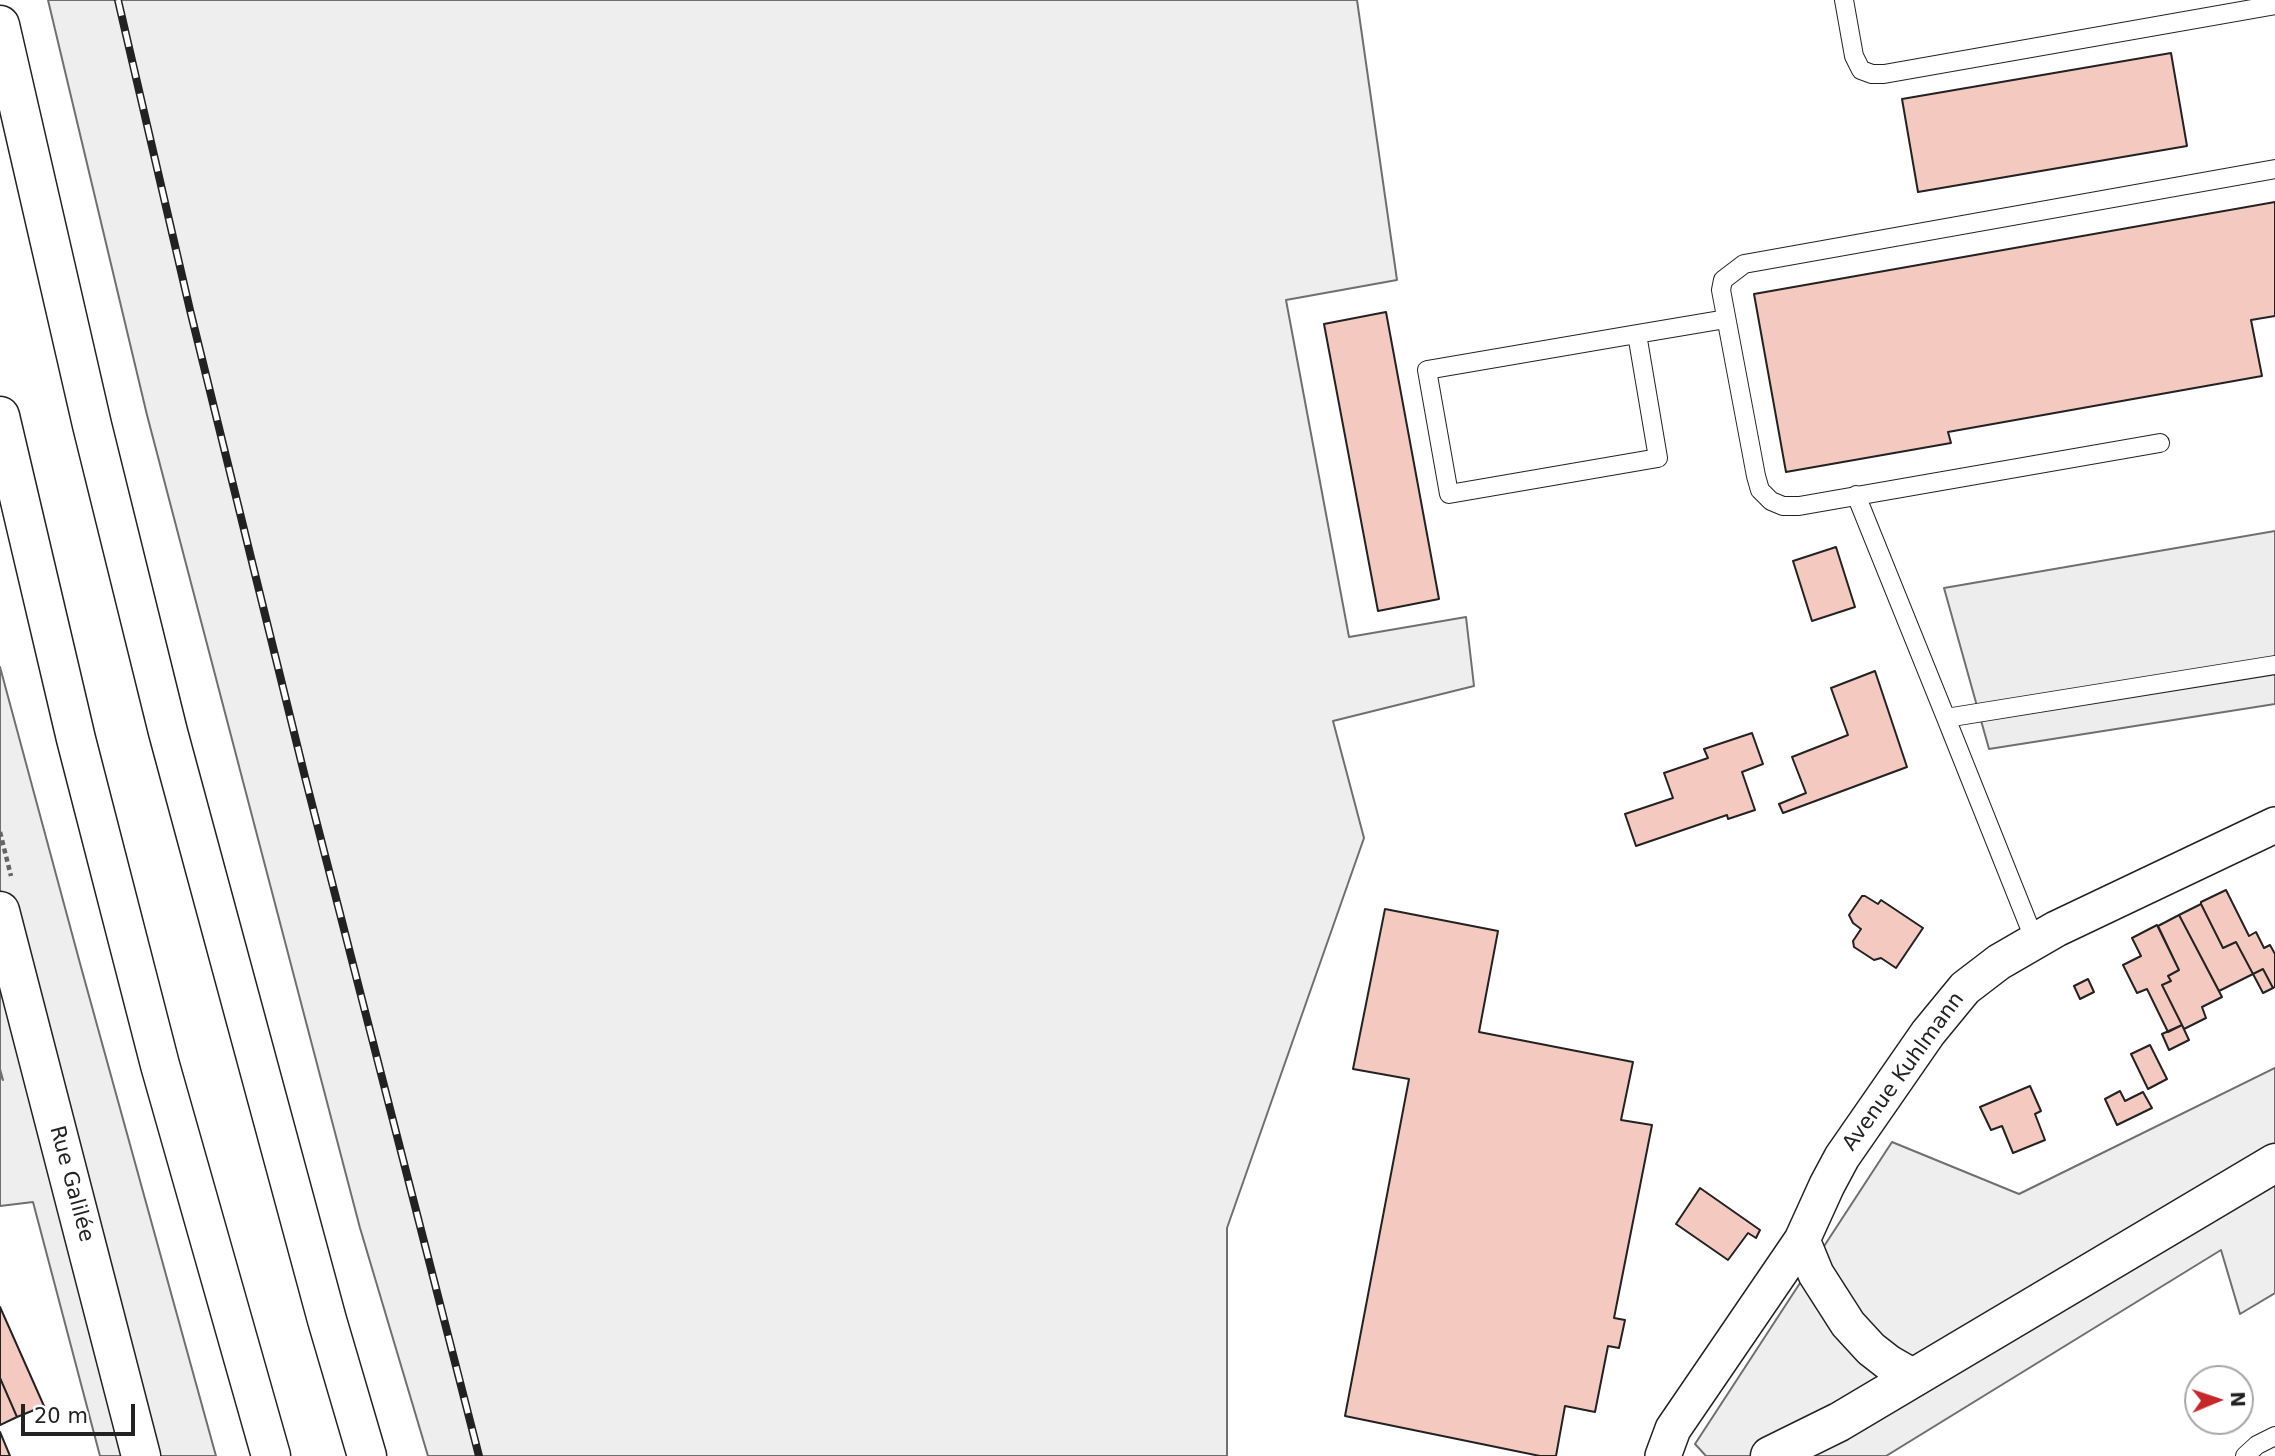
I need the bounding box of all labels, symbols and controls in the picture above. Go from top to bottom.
street label: Avenue Kuhlmann [1838,988,1970,1156]
street label: Rue Galilée [43,1123,99,1245]
north arrow [2184,1365,2254,1435]
scale bar [24,1390,138,1434]
text: N [2227,1391,2249,1408]
text: 20 m [34,1404,88,1428]

